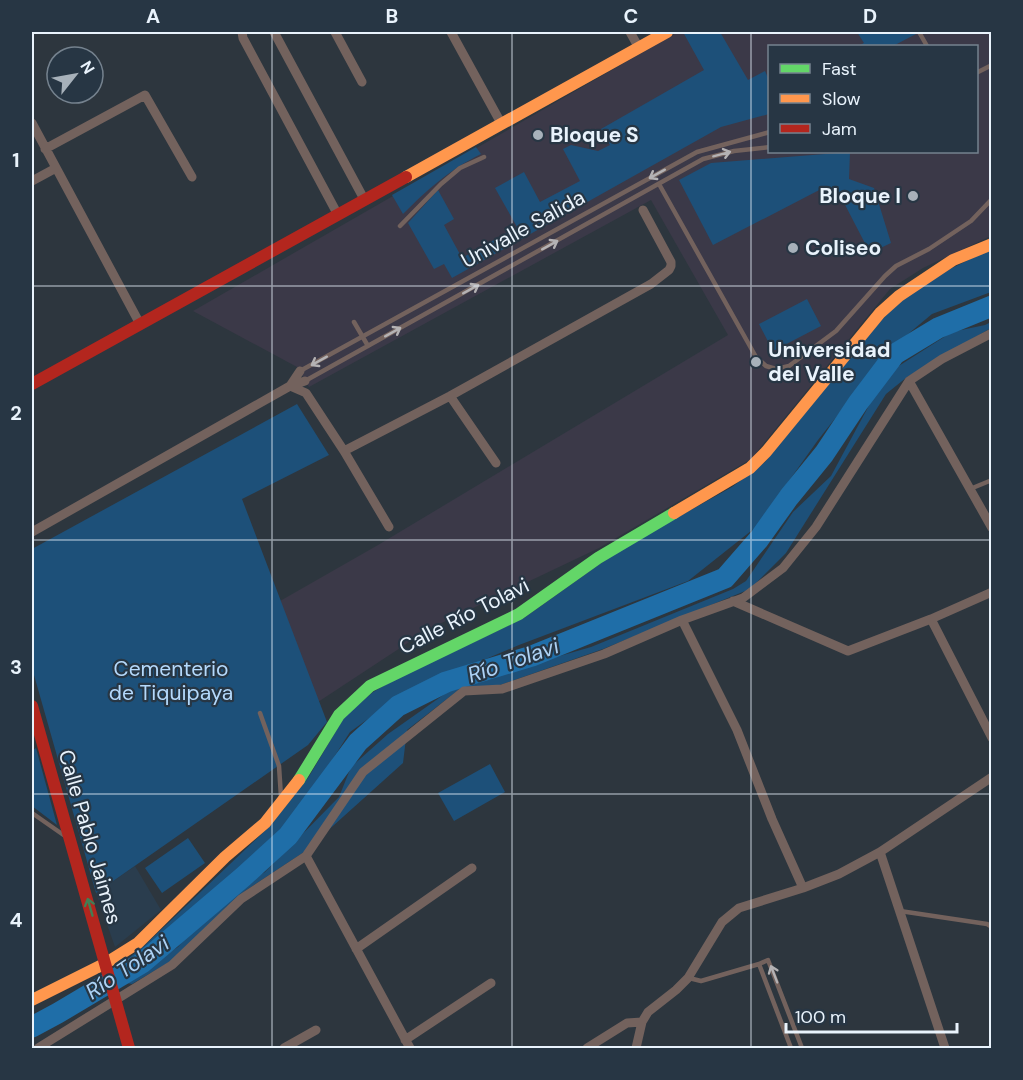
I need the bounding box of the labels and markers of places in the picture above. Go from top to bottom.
place label: Bloque S [550,121,639,149]
marker: Bloque S [531,128,545,142]
place label: Bloque I [819,182,901,210]
marker: Bloque I [906,189,920,203]
place label: Coliseo [805,234,881,262]
marker: Coliseo [786,241,800,255]
place label: Universidad del Valle [768,336,890,388]
marker: Universidad del Valle [749,355,763,369]

